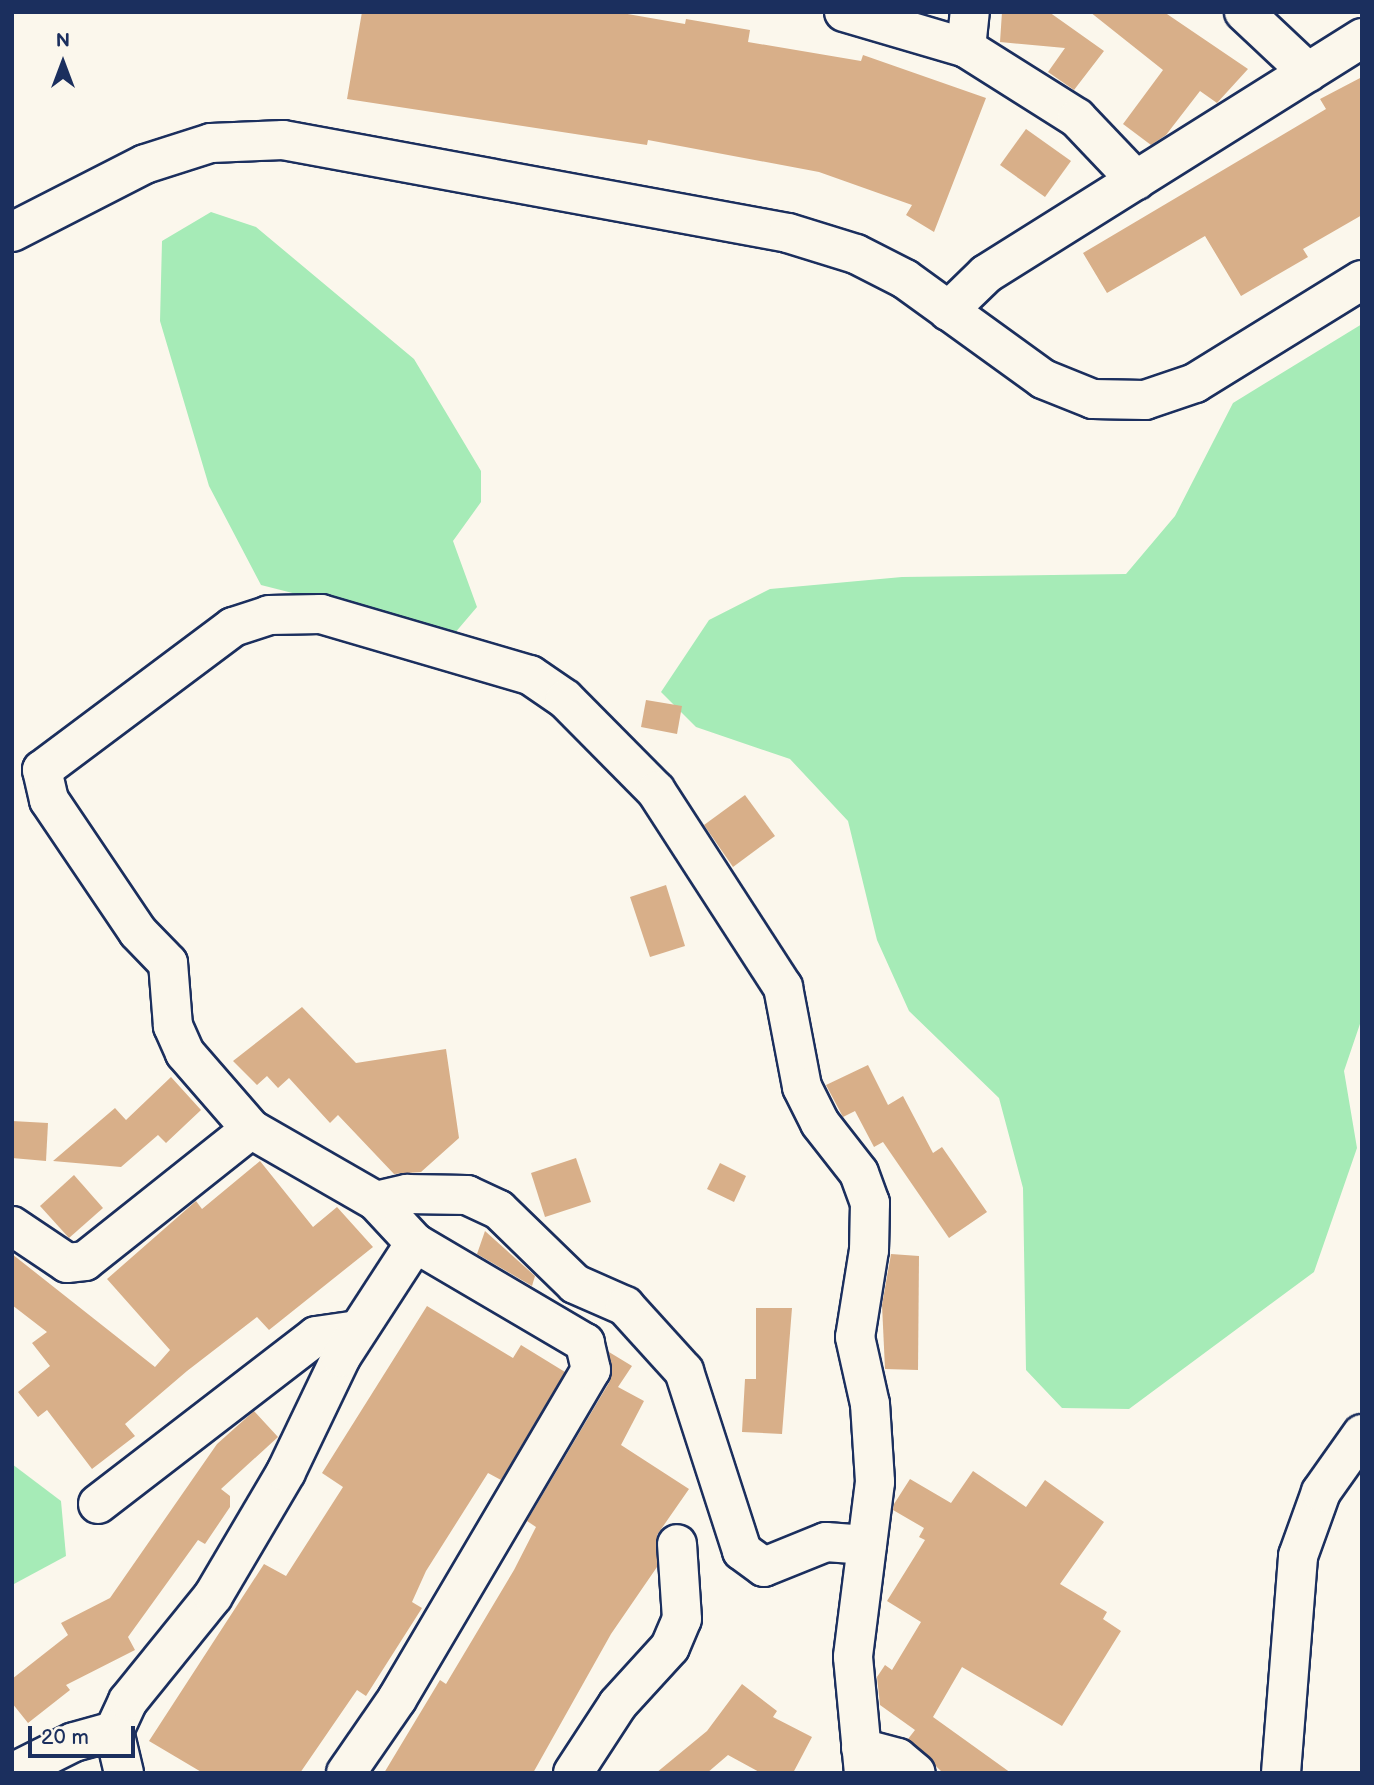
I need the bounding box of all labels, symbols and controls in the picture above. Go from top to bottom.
north arrow [28,28,98,98]
text: N [56,30,70,53]
scale bar [32,1712,138,1756]
text: 20 m [41,1725,89,1750]

